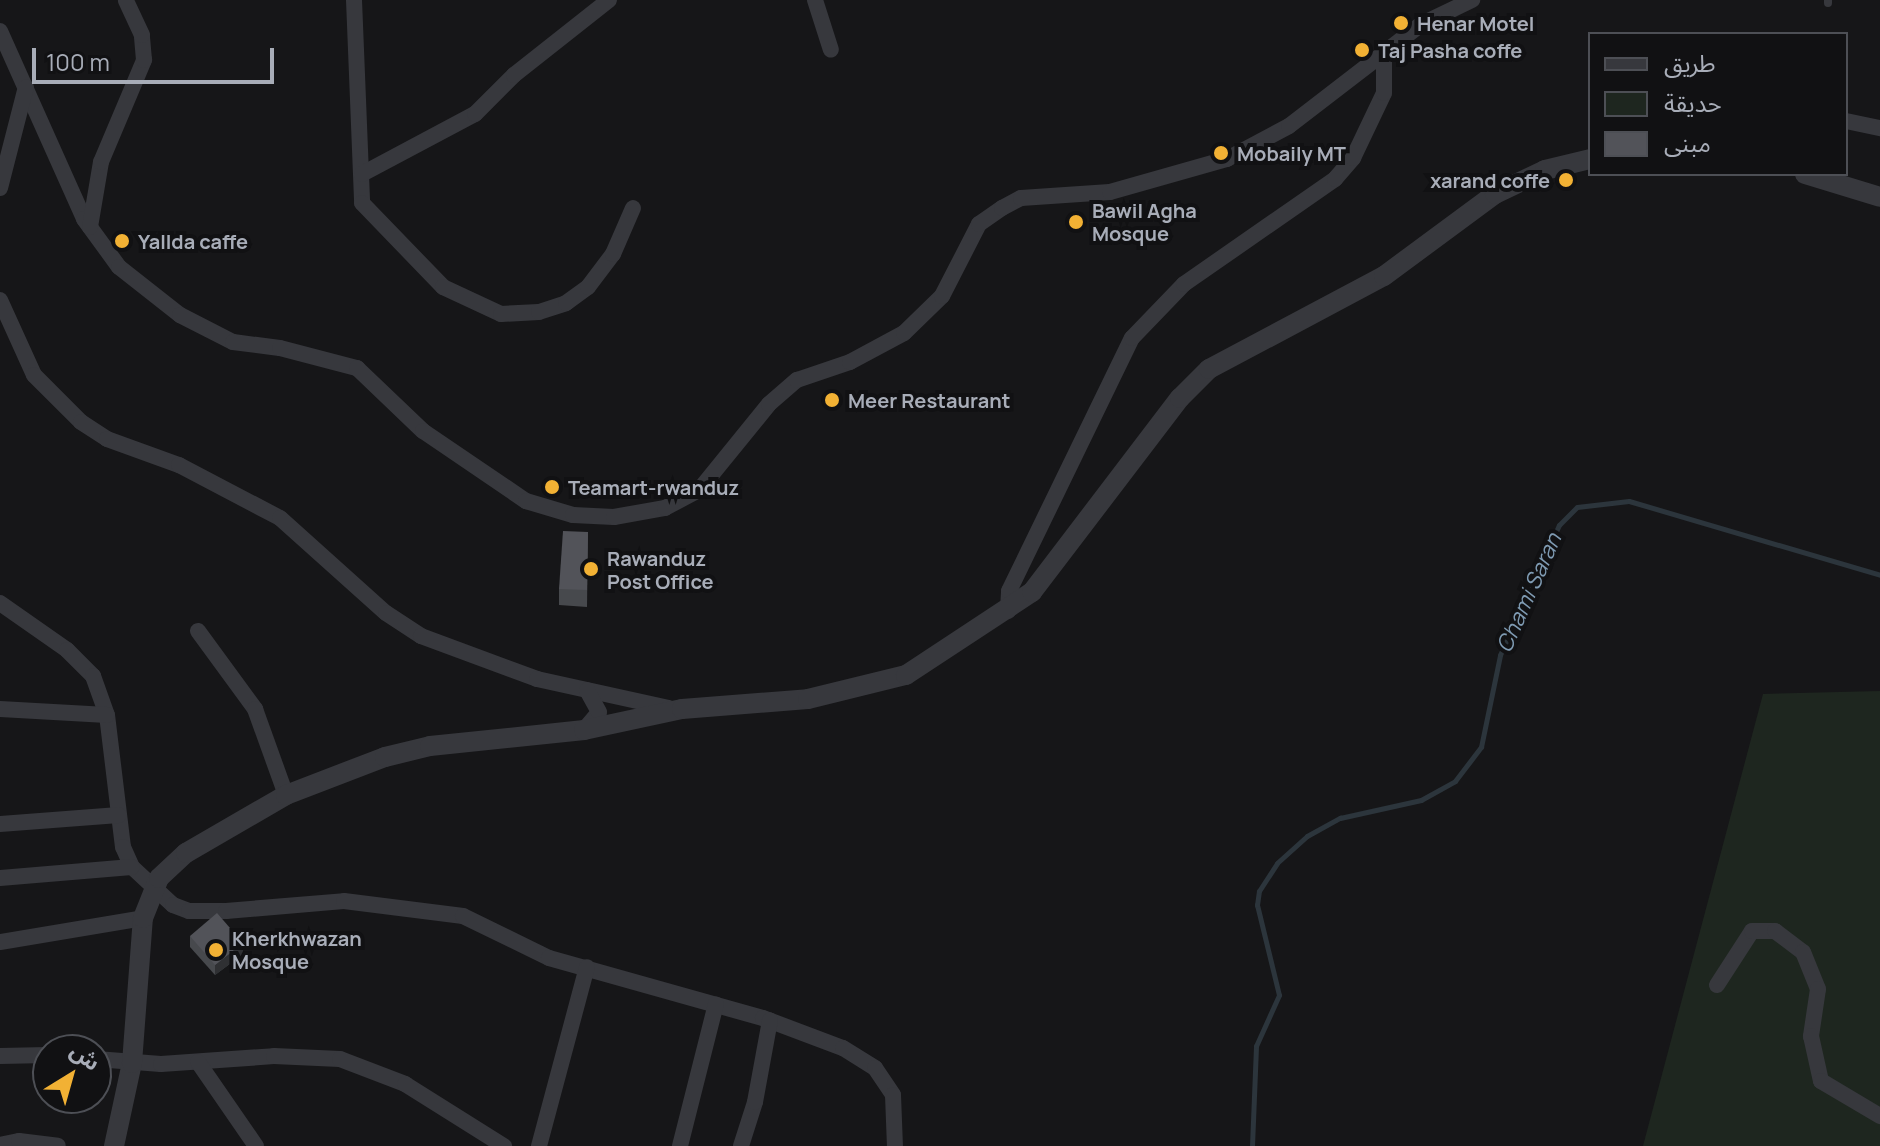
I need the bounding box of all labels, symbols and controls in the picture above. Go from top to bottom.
place label: Henar Motel [1417,11,1534,35]
marker: Henar Motel [1392,14,1410,32]
scale bar [36,32,278,82]
legend [1588,32,1848,176]
place label: Taj Pasha coffe [1378,38,1522,62]
marker: Taj Pasha coffe [1353,41,1371,59]
text: 100 m [46,45,110,78]
text: طريق [1664,46,1716,79]
text: حديقة [1664,86,1722,119]
text: مبنى [1664,126,1711,159]
place label: Mobaily MT [1237,141,1346,165]
marker: Mobaily MT [1212,144,1230,162]
place label: xarand coffe [1430,168,1550,192]
marker: xarand coffe [1557,171,1575,189]
place label: Bawil Agha Mosque [1092,198,1197,245]
marker: Bawil Agha Mosque [1067,213,1085,231]
place label: Yallda caffe [138,229,248,253]
marker: Yallda caffe [113,232,131,250]
place label: Meer Restaurant [848,388,1010,412]
marker: Meer Restaurant [823,391,841,409]
place label: Teamart-rwanduz [568,475,739,499]
marker: Teamart-rwanduz [543,478,561,496]
water label: Chami Saran [1491,529,1567,657]
place label: Rawanduz Post Office [607,546,714,593]
marker: Rawanduz Post Office [582,560,600,578]
place label: Kherkhwazan Mosque [232,926,362,973]
marker: Kherkhwazan Mosque [207,941,225,959]
north arrow [32,1034,112,1114]
text: ش [64,1035,106,1077]

